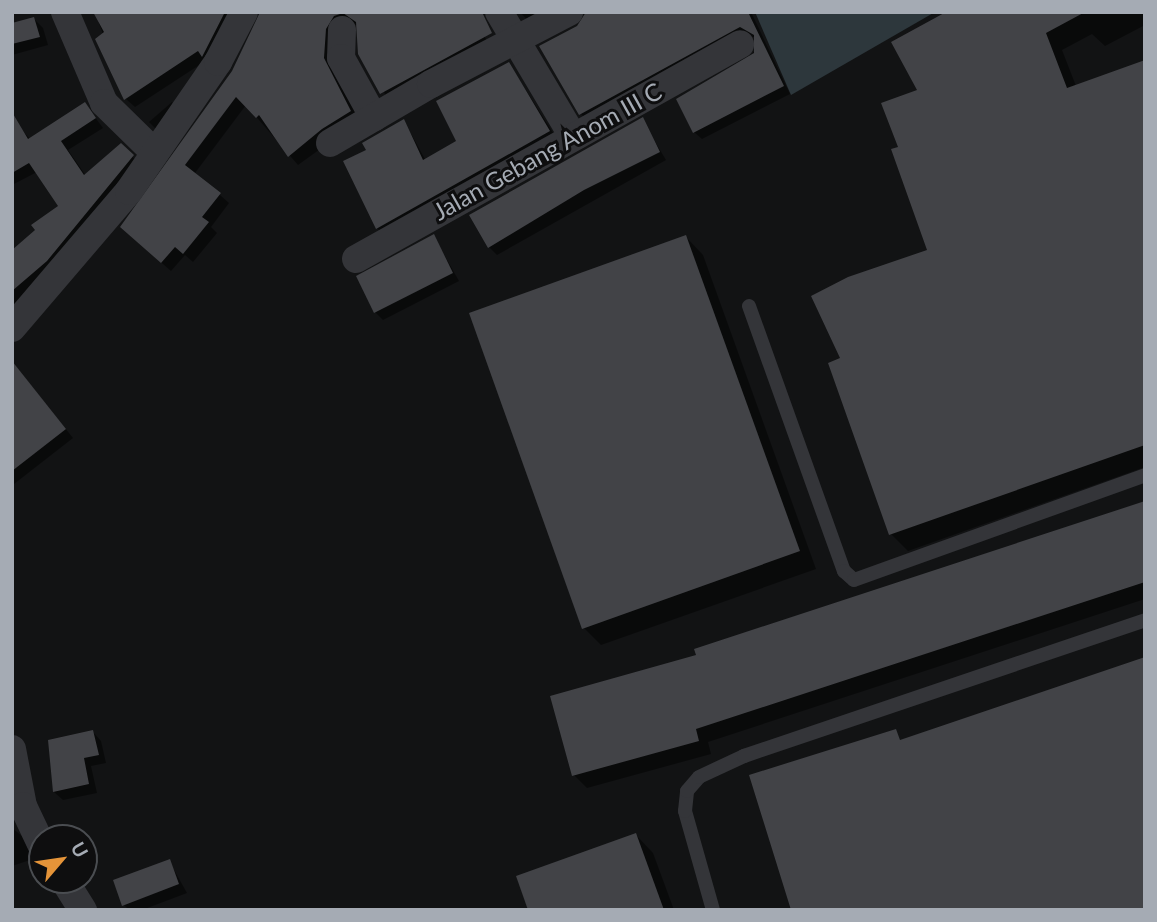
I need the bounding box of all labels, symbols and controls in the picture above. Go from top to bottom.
street label: Jalan Gebang Anom III C [427,76,667,226]
north arrow [28,824,98,894]
text: U [67,838,94,861]

